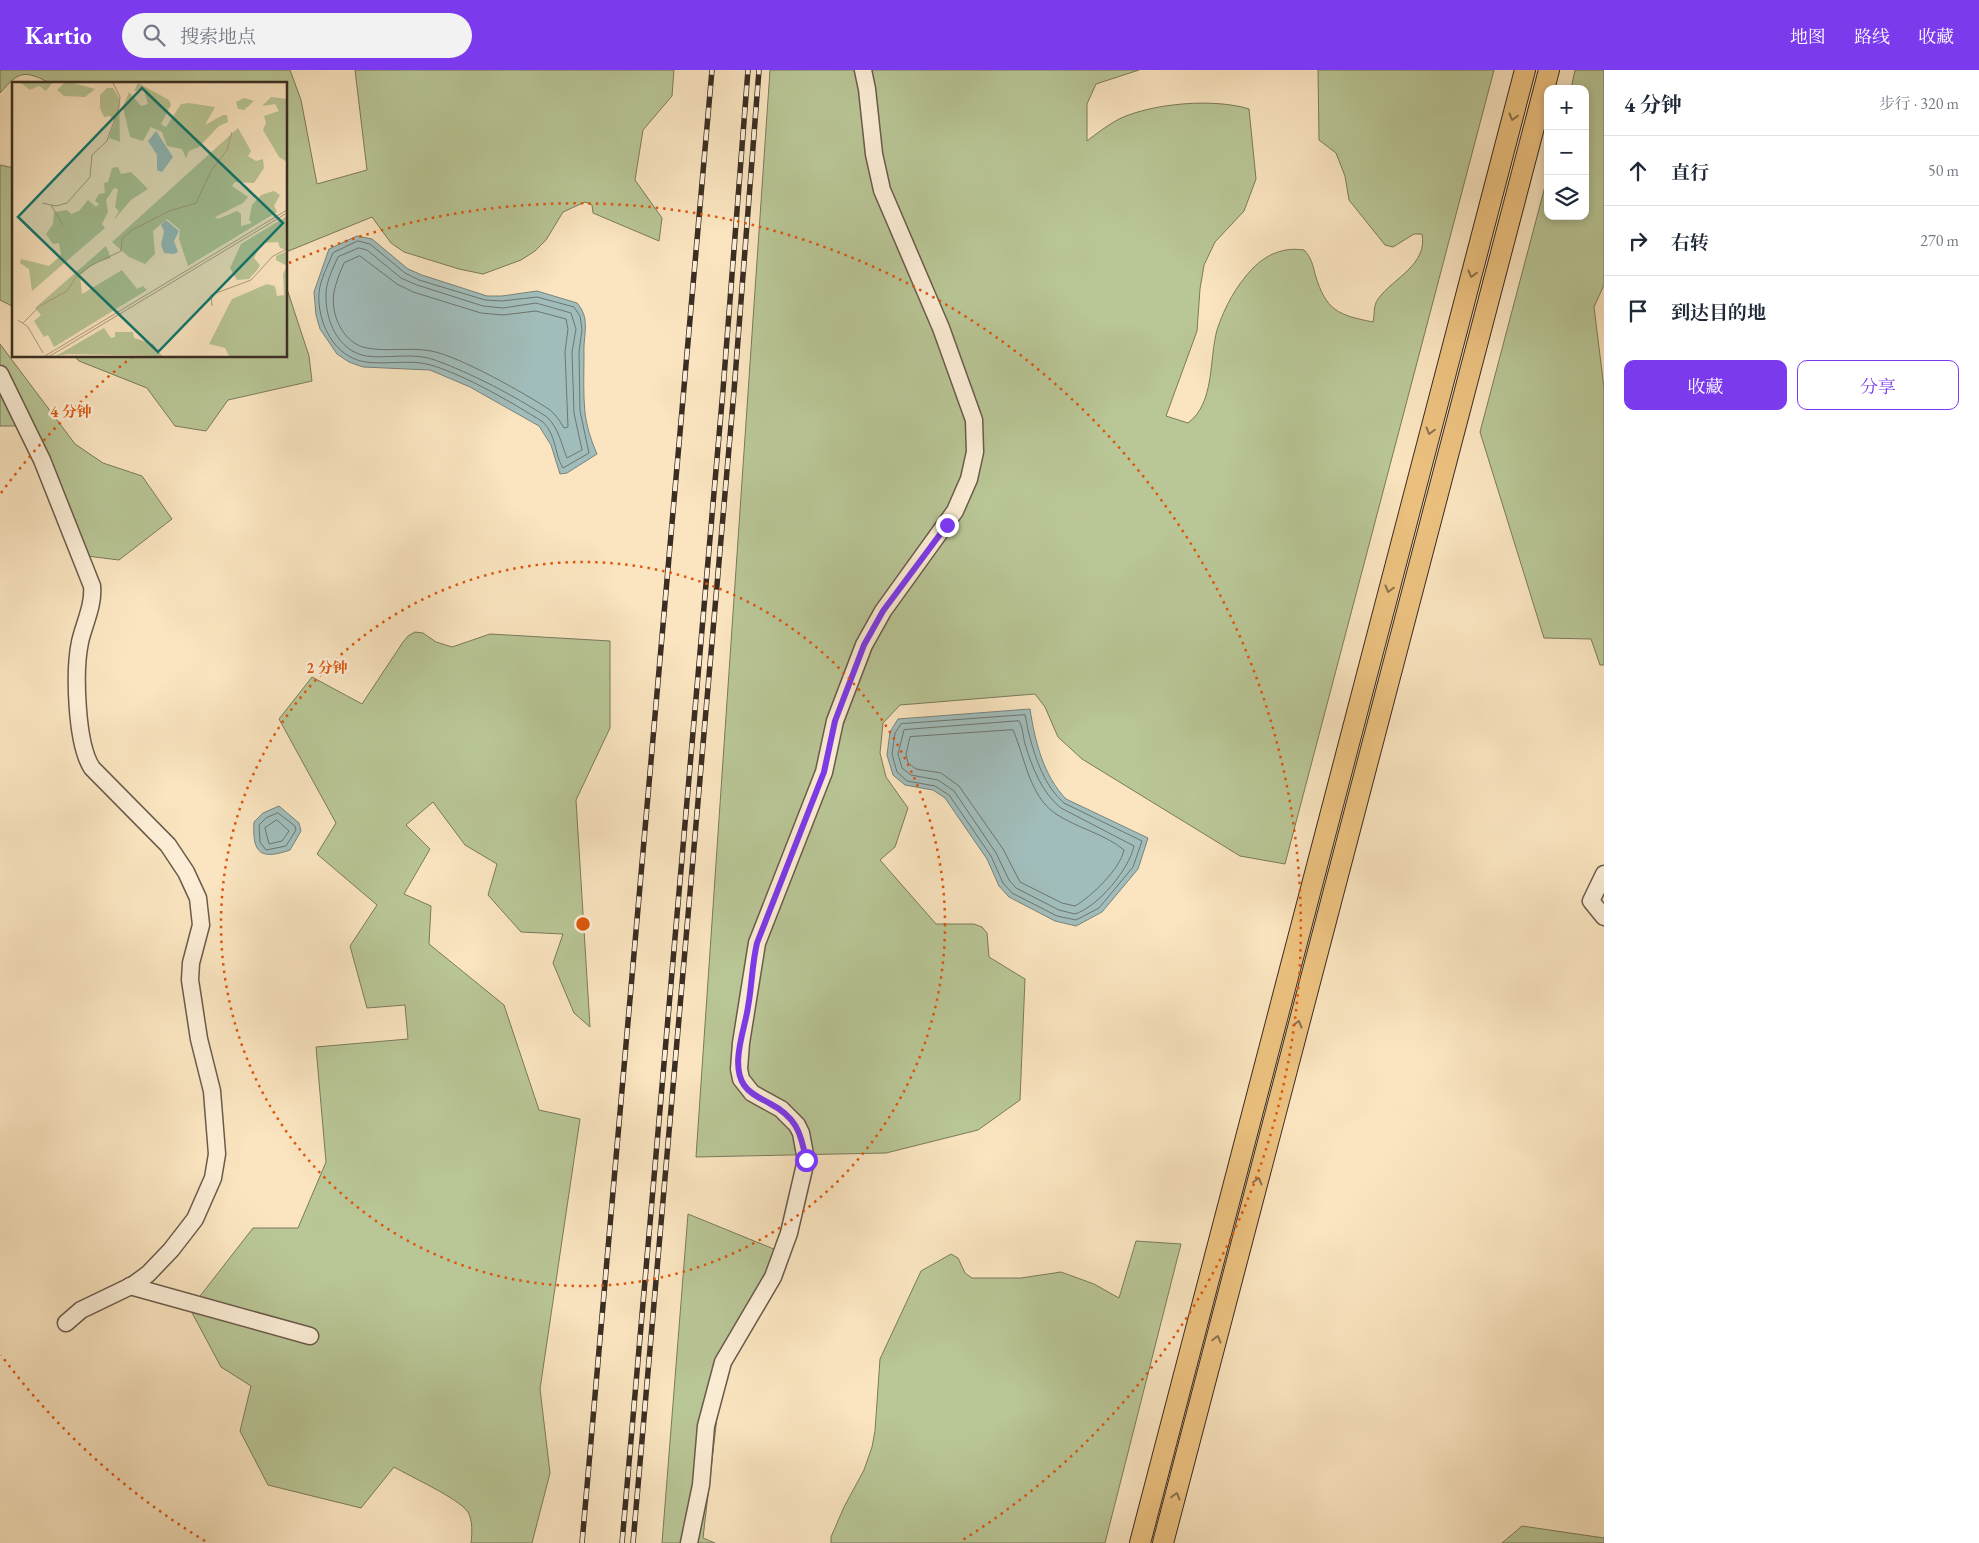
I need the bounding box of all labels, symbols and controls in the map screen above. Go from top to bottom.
search box [122,13,472,58]
text: Kartio [25,20,92,51]
icon: search [140,21,168,49]
text: 搜索地点 [180,24,256,49]
text: 地图 [1790,25,1826,48]
text: 路线 [1854,25,1890,48]
text: 收藏 [1918,25,1954,48]
inset map [12,82,288,358]
map controls [1544,85,1589,220]
button: + [1544,85,1589,130]
text: 4 分钟 [1624,91,1682,118]
text: 步行 · 320 m [1879,93,1959,114]
one-way arrow [1508,113,1519,122]
button: − [1544,130,1589,175]
icon: ahead [1624,157,1652,185]
text: 直行 [1671,160,1709,185]
text: 50 m [1928,160,1959,181]
button: layers [1544,175,1589,220]
icon: right [1624,227,1652,255]
text: 右转 [1671,230,1709,255]
text: 270 m [1920,230,1959,251]
one-way arrow [1467,270,1478,279]
icon: arrive [1624,297,1652,325]
text: 到达目的地 [1671,300,1766,325]
button: 收藏 [1624,360,1787,410]
button: 分享 [1797,360,1959,410]
text: 4 分钟 [50,402,92,421]
one-way arrow [1426,427,1436,435]
route end [936,514,959,537]
one-way arrow [1384,584,1395,593]
text: 2 分钟 [306,658,348,677]
centre of rings [574,915,592,933]
one-way arrow [1293,1020,1303,1029]
route start [795,1149,818,1172]
one-way arrow [1252,1178,1262,1186]
one-way arrow [1211,1335,1221,1343]
one-way arrow [1170,1492,1180,1500]

